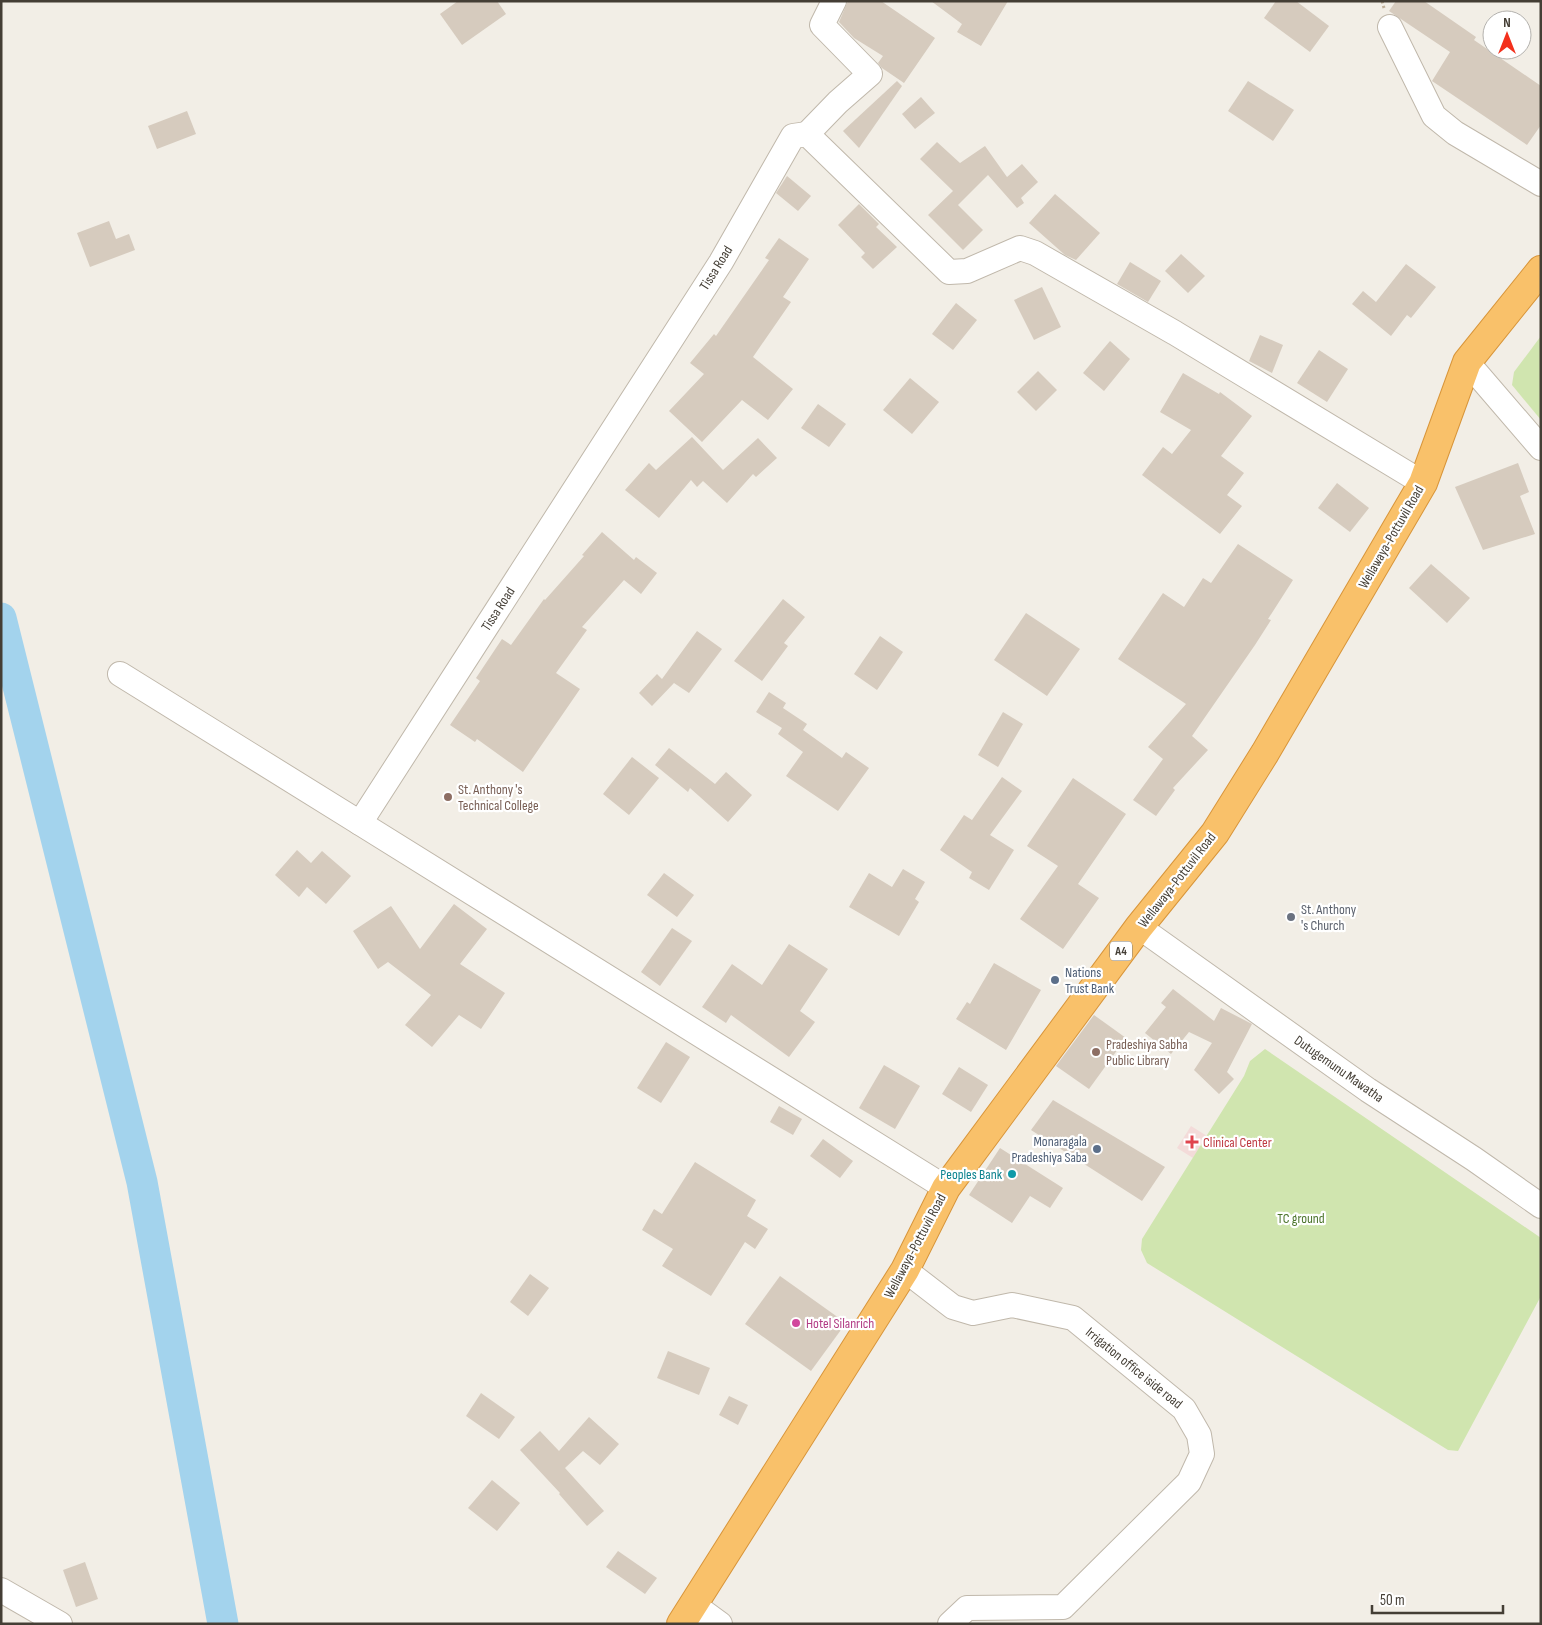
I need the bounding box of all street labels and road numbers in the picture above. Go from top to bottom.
street label: Tissa Road [696,243,736,293]
street label: Wellawaya-Pottuvil Road [1355,482,1427,591]
street label: Tissa Road [478,584,519,634]
street label: Wellawaya-Pottuvil Road [1135,829,1220,931]
road number: A4 [1110,941,1132,960]
street label: Dutugemunu Mawatha [1291,1032,1387,1106]
street label: Wellawaya-Pottuvil Road [880,1191,950,1301]
street label: Irrigation office iside road [1082,1324,1186,1412]

